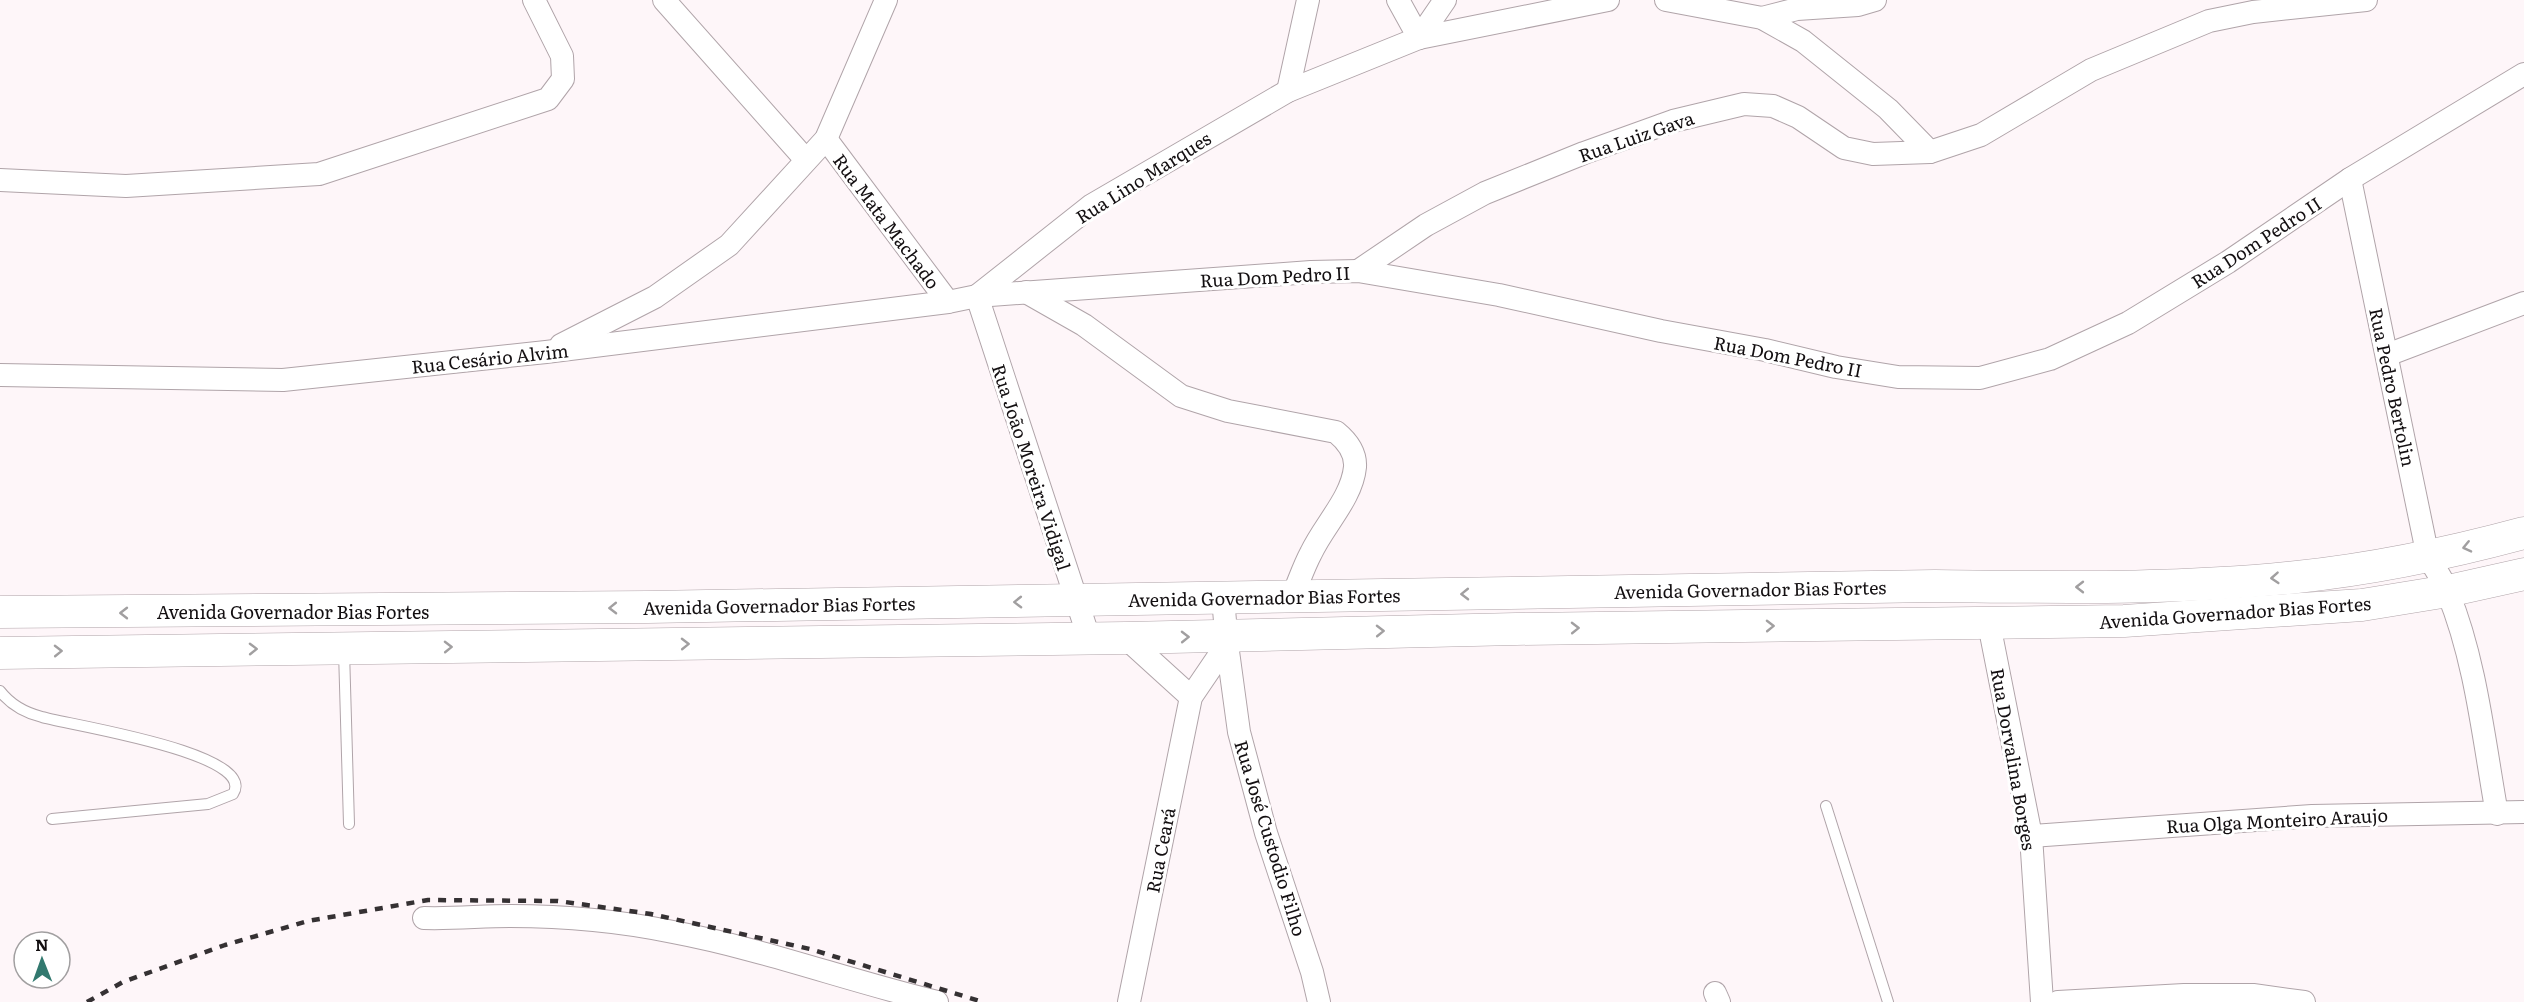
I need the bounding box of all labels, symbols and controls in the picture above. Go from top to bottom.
street label: Rua Luiz Gava [1575,104,1698,168]
street label: Rua Lino Marques [1070,124,1216,230]
street label: Rua Mata Machado [827,148,947,294]
street label: Rua Dom Pedro II [2186,190,2326,294]
street label: Rua Dom Pedro II [1199,259,1351,293]
street label: Rua Pedro Bertolin [2363,305,2423,469]
street label: Rua Dom Pedro II [1712,328,1864,384]
street label: Rua Cesário Alvim [410,336,570,380]
street label: Rua João Moreira Vidigal [986,360,1078,574]
one-way arrow [2463,540,2473,553]
one-way arrow [2271,572,2280,585]
street label: Avenida Governador Bias Fortes [1614,573,1886,605]
street label: Avenida Governador Bias Fortes [1128,581,1400,613]
one-way arrow [2076,581,2085,593]
one-way arrow [1461,587,1470,600]
street label: Avenida Governador Bias Fortes [643,589,915,621]
street label: Avenida Governador Bias Fortes [2098,589,2372,635]
one-way arrow [1013,596,1022,608]
street label: Avenida Governador Bias Fortes [157,598,429,625]
one-way arrow [608,602,617,614]
one-way arrow [119,606,128,619]
one-way arrow [1765,620,1774,632]
one-way arrow [1570,622,1579,634]
one-way arrow [1375,625,1384,638]
one-way arrow [1180,631,1189,643]
one-way arrow [681,638,690,650]
one-way arrow [444,641,453,653]
one-way arrow [249,643,258,655]
one-way arrow [54,645,63,658]
street label: Rua Dorvalina Borges [1985,666,2043,852]
street label: Rua José Custodio Filho [1228,737,1314,939]
street label: Rua Olga Monteiro Araujo [2165,801,2389,839]
street label: Rua Ceará [1138,805,1182,895]
north arrow [12,930,72,990]
text: N [35,932,49,956]

